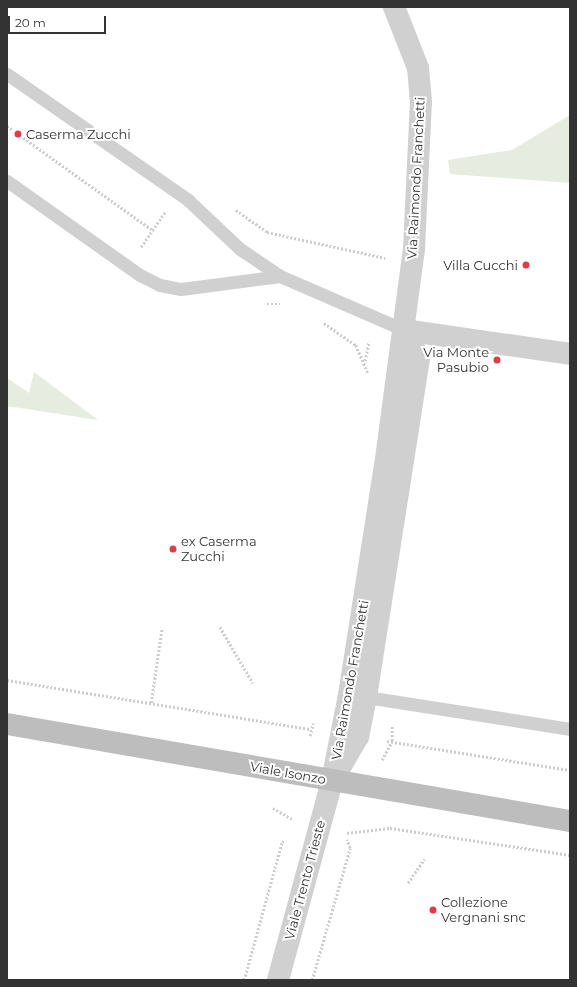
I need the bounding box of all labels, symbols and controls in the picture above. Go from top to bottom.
scale bar [10,8,108,34]
text: 20 m [15,15,46,30]
street label: Via Raimondo Franchetti [404,97,428,259]
place label: Caserma Zucchi [26,126,131,142]
marker: Caserma Zucchi [13,129,23,139]
place label: Villa Cucchi [443,257,518,273]
marker: Villa Cucchi [521,260,531,270]
place label: Via Monte Pasubio [423,345,489,376]
marker: Via Monte Pasubio [492,355,502,365]
place label: ex Caserma Zucchi [181,534,257,565]
marker: ex Caserma Zucchi [168,544,178,554]
street label: Via Raimondo Franchetti [328,599,372,761]
street label: Viale Isonzo [249,759,327,787]
street label: Viale Trento Trieste [282,818,328,942]
place label: Collezione Vergnani snc [441,895,526,926]
marker: Collezione Vergnani snc [428,905,438,915]

